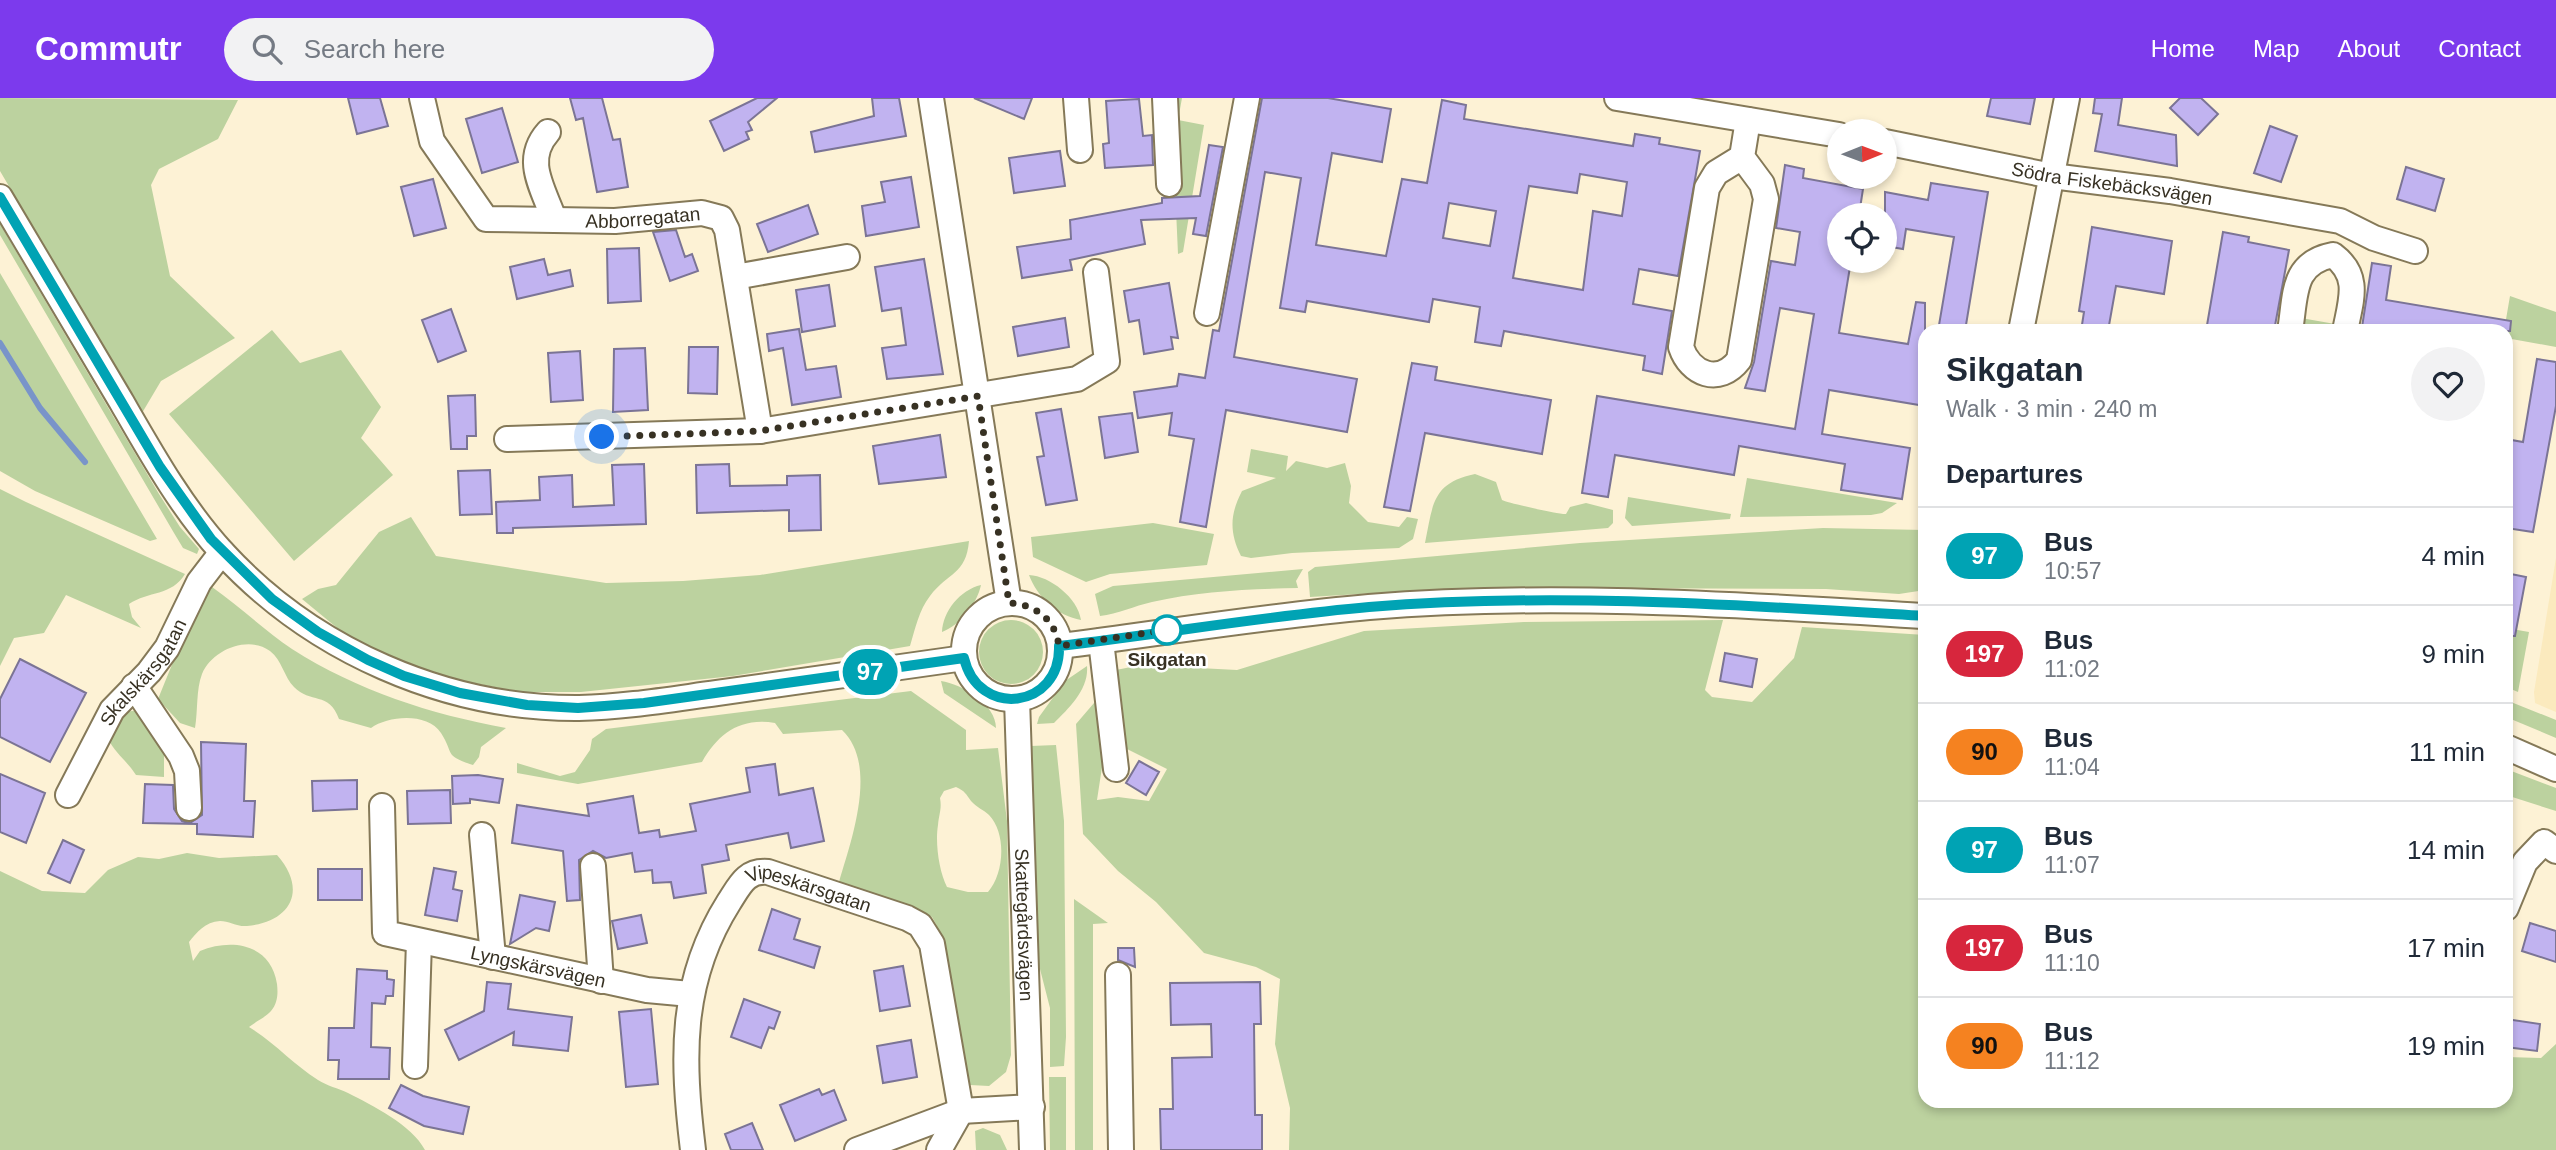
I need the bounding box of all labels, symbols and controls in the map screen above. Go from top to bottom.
search box [224,18,714,81]
text: Commutr [35,30,182,67]
icon: search [248,30,286,68]
text: Search here [304,34,445,64]
text: Home [2151,35,2215,62]
text: Map [2253,35,2300,62]
text: About [2338,35,2400,62]
text: Contact [2438,35,2521,62]
north arrow [1827,119,1897,189]
map controls [1827,119,1897,273]
street label: Södra Fiskebäcksvägen [2010,158,2214,209]
street label: Abborregatan [585,203,701,232]
button: locate [1827,203,1897,273]
button: heart [2411,347,2485,421]
text: Sikgatan [1946,351,2084,388]
text: Walk · 3 min · 240 m [1946,396,2157,422]
your location [584,419,619,454]
text: Departures [1946,459,2083,489]
text: Bus [2044,527,2093,557]
text: 4 min [2421,541,2485,571]
text: 97 [1971,542,1998,569]
text: 10:57 [2044,558,2102,584]
marker: Sikgatan [1152,615,1182,645]
street label: Skalskärsgatan [96,616,191,729]
text: Bus [2044,625,2093,655]
text: 9 min [2421,639,2485,669]
text: 197 [1964,640,2005,667]
line badge: 97 [838,649,902,695]
place label: Sikgatan [1127,649,1207,670]
text: 11:02 [2044,656,2100,682]
text: 97 [857,658,883,685]
text: Bus [2044,723,2093,753]
text: 11 min [2409,737,2485,767]
text: 90 [1971,738,1998,765]
text: 11:04 [2044,754,2100,780]
text: Bus [2044,821,2093,851]
text: 14 min [2407,835,2485,865]
text: 97 [1971,836,1998,863]
street label: Skattegårdsvägen [1011,848,1037,1002]
text: 11:07 [2044,852,2100,878]
street label: Vipeskärsgatan [742,862,874,916]
text: Bus [2044,919,2093,949]
text: 17 min [2407,933,2485,963]
text: 197 [1964,934,2005,961]
street label: Lyngskärsvägen [469,942,608,992]
text: 11:10 [2044,950,2100,976]
text: Bus [2044,1017,2093,1047]
text: 19 min [2407,1031,2485,1061]
text: 90 [1971,1032,1998,1059]
text: 11:12 [2044,1048,2100,1074]

